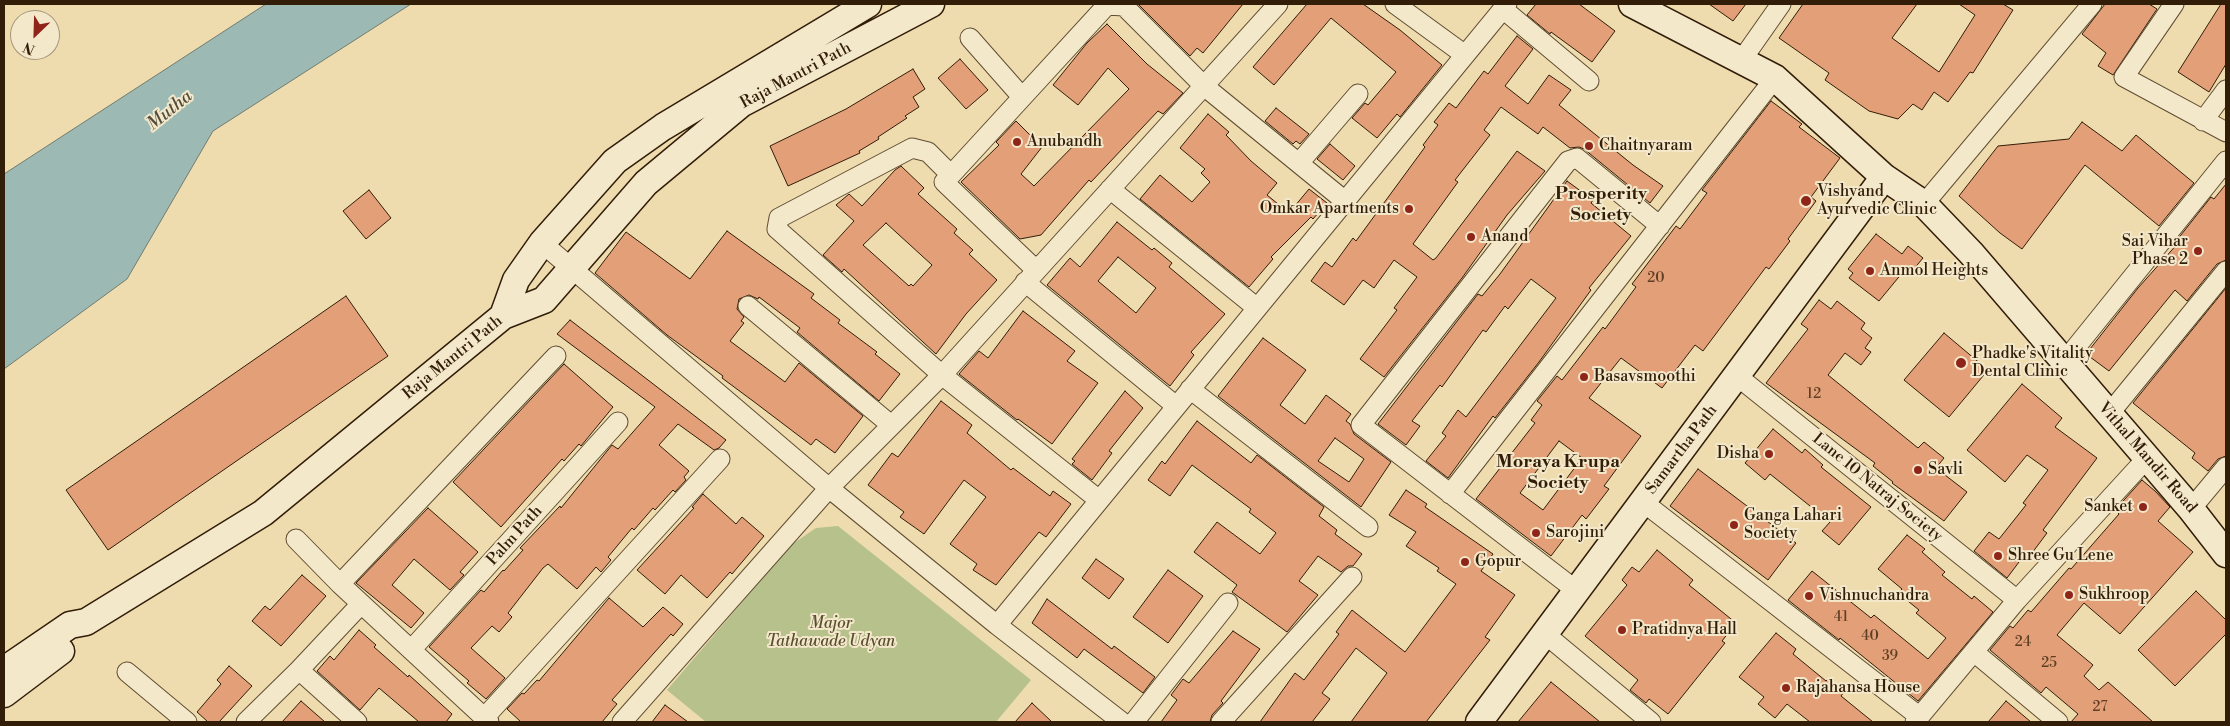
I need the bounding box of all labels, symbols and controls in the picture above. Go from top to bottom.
north arrow [10,10,60,60]
text: N [21,37,38,58]
street label: Raja Mantri Path [737,39,855,113]
water label: Mutha [143,86,197,136]
place label: Anubandh [1027,132,1102,152]
marker: Anubandh [1011,136,1023,148]
place label: Chaitnyaram [1599,136,1693,156]
marker: Chaitnyaram [1583,140,1595,152]
place label: Vishvand Ayurvedic Clinic [1817,182,1937,220]
district label: Prosperity Society [1555,184,1647,226]
marker: Vishvand Ayurvedic Clinic [1799,194,1813,208]
place label: Omkar Apartments [1260,199,1399,219]
marker: Omkar Apartments [1403,203,1415,215]
place label: Anand [1481,227,1528,247]
marker: Anand [1465,231,1477,243]
place label: Sai Vihar Phase 2 [2122,232,2188,270]
marker: Sai Vihar Phase 2 [2192,245,2204,257]
place label: Anmol Heights [1880,261,1988,281]
marker: Anmol Heights [1864,265,1876,277]
house number: 20 [1647,271,1665,287]
street label: Raja Mantri Path [399,312,507,404]
place label: Phadke's Vitality Dental Clinic [1972,344,2093,382]
marker: Phadke's Vitality Dental Clinic [1954,356,1968,370]
place label: Basavsmoothi [1594,367,1696,387]
marker: Basavsmoothi [1578,371,1590,383]
house number: 12 [1807,387,1821,403]
street label: Vithal Mandir Road [2094,399,2200,517]
street label: Samartha Path [1642,401,1722,499]
street label: Lane 10 Natraj Society [1808,430,1946,546]
place label: Disha [1717,444,1759,464]
marker: Disha [1763,448,1775,460]
district label: Moraya Krupa Society [1496,452,1620,494]
place label: Savli [1928,460,1963,480]
marker: Savli [1912,464,1924,476]
place label: Sanket [2084,497,2133,517]
marker: Sanket [2137,501,2149,513]
street label: Palm Path [483,502,547,570]
place label: Ganga Lahari Society [1744,506,1842,544]
marker: Ganga Lahari Society [1728,519,1740,531]
place label: Sarojini [1546,523,1604,543]
marker: Sarojini [1530,527,1542,539]
place label: Shree Gu Lene [2008,546,2113,566]
marker: Shree Gu Lene [1992,550,2004,562]
place label: Gopur [1475,552,1521,572]
marker: Gopur [1459,556,1471,568]
place label: Sukhroop [2079,585,2149,605]
place label: Vishnuchandra [1819,586,1929,606]
marker: Sukhroop [2063,589,2075,601]
marker: Vishnuchandra [1803,590,1815,602]
house number: 41 [1834,610,1848,626]
park label: Major Tathawade Udyan [767,614,895,652]
place label: Pratidnya Hall [1632,620,1737,640]
marker: Pratidnya Hall [1616,624,1628,636]
house number: 40 [1861,629,1879,645]
house number: 24 [2015,635,2031,651]
house number: 39 [1882,649,1898,665]
house number: 25 [2041,656,2057,672]
place label: Rajahansa House [1796,678,1920,698]
marker: Rajahansa House [1780,682,1792,694]
house number: 27 [2093,700,2107,716]

